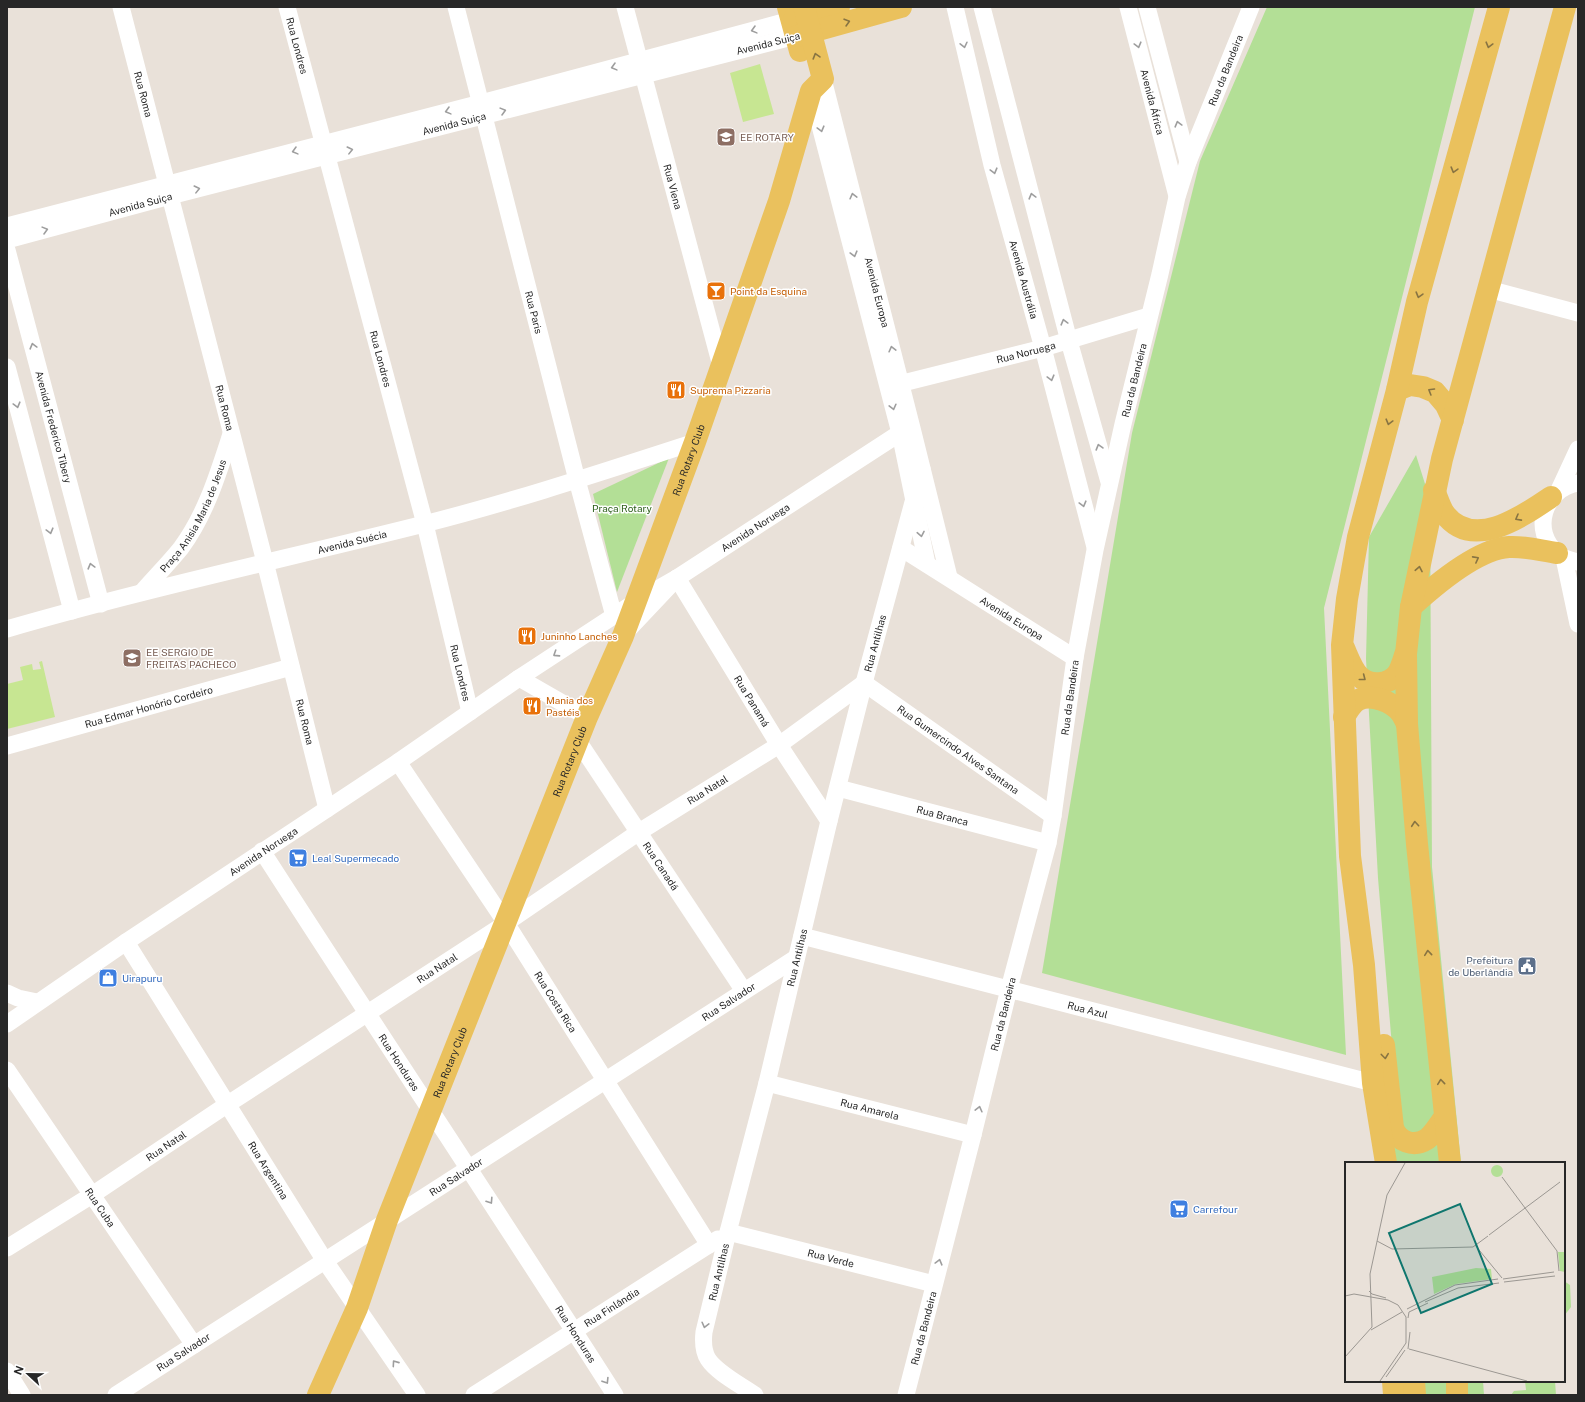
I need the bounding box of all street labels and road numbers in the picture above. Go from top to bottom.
street label: Rua Londres [284,16,311,75]
street label: Avenida Suiça [735,29,801,57]
street label: Rua da Bandeira [1205,33,1245,108]
street label: Avenida África [1138,68,1167,136]
street label: Rua Roma [132,70,155,118]
street label: Avenida Suiça [421,110,487,137]
street label: Rua Viena [661,163,685,211]
street label: Avenida Suiça [107,190,173,218]
street label: Avenida Austrália [1007,239,1041,320]
street label: Avenida Europa [863,256,892,329]
street label: Rua Paris [523,289,545,335]
street label: Rua Londres [368,329,394,388]
street label: Rua Noruega [995,339,1057,365]
street label: Rua da Bandeira [1119,342,1149,418]
street label: Avenida Frederico Tibery [33,369,75,485]
street label: Rua Roma [213,384,237,432]
street label: Rua Rotary Club [670,423,707,497]
street label: Praça Anisia Maria de Jesus [157,458,228,574]
street label: Avenida Noruega [719,501,792,554]
street label: Avenida Suécia [316,527,388,556]
street label: Avenida Europa [978,594,1045,642]
street label: Rua Antilhas [861,613,888,673]
street label: Rua Londres [448,643,473,702]
street label: Rua da Bandeira [1058,659,1081,736]
street label: Rua Panamá [732,673,772,729]
street label: Rua Edmar Honório Cordeiro [83,683,214,730]
street label: Rua Roma [294,697,317,746]
street label: Rua Gumercindo Alves Santana [895,702,1021,796]
street label: Rua Rotary Club [550,724,589,798]
street label: Rua Natal [685,772,730,807]
street label: Rua Branca [915,803,970,828]
street label: Avenida Noruega [227,824,300,878]
street label: Rua Canadá [641,839,681,892]
street label: Rua Antilhas [784,928,809,988]
street label: Rua Natal [414,951,459,986]
street label: Rua Costa Rica [532,969,579,1035]
street label: Rua da Bandeira [988,976,1018,1052]
street label: Rua Salvador [699,980,758,1023]
street label: Rua Azul [1066,999,1109,1021]
street label: Rua Rotary Club [430,1025,469,1100]
street label: Rua Honduras [376,1032,422,1093]
street label: Rua Amarela [839,1096,900,1122]
street label: Rua Natal [143,1128,188,1163]
street label: Rua Argentina [246,1139,291,1202]
street label: Rua Salvador [427,1155,485,1198]
street label: Rua Cuba [83,1185,118,1229]
street label: Rua Antilhas [706,1242,731,1302]
street label: Rua Verde [806,1246,856,1270]
street label: Rua Finlândia [582,1285,641,1329]
street label: Rua da Bandeira [908,1290,938,1366]
street label: Rua Honduras [553,1303,599,1365]
street label: Rua Salvador [154,1330,212,1373]

